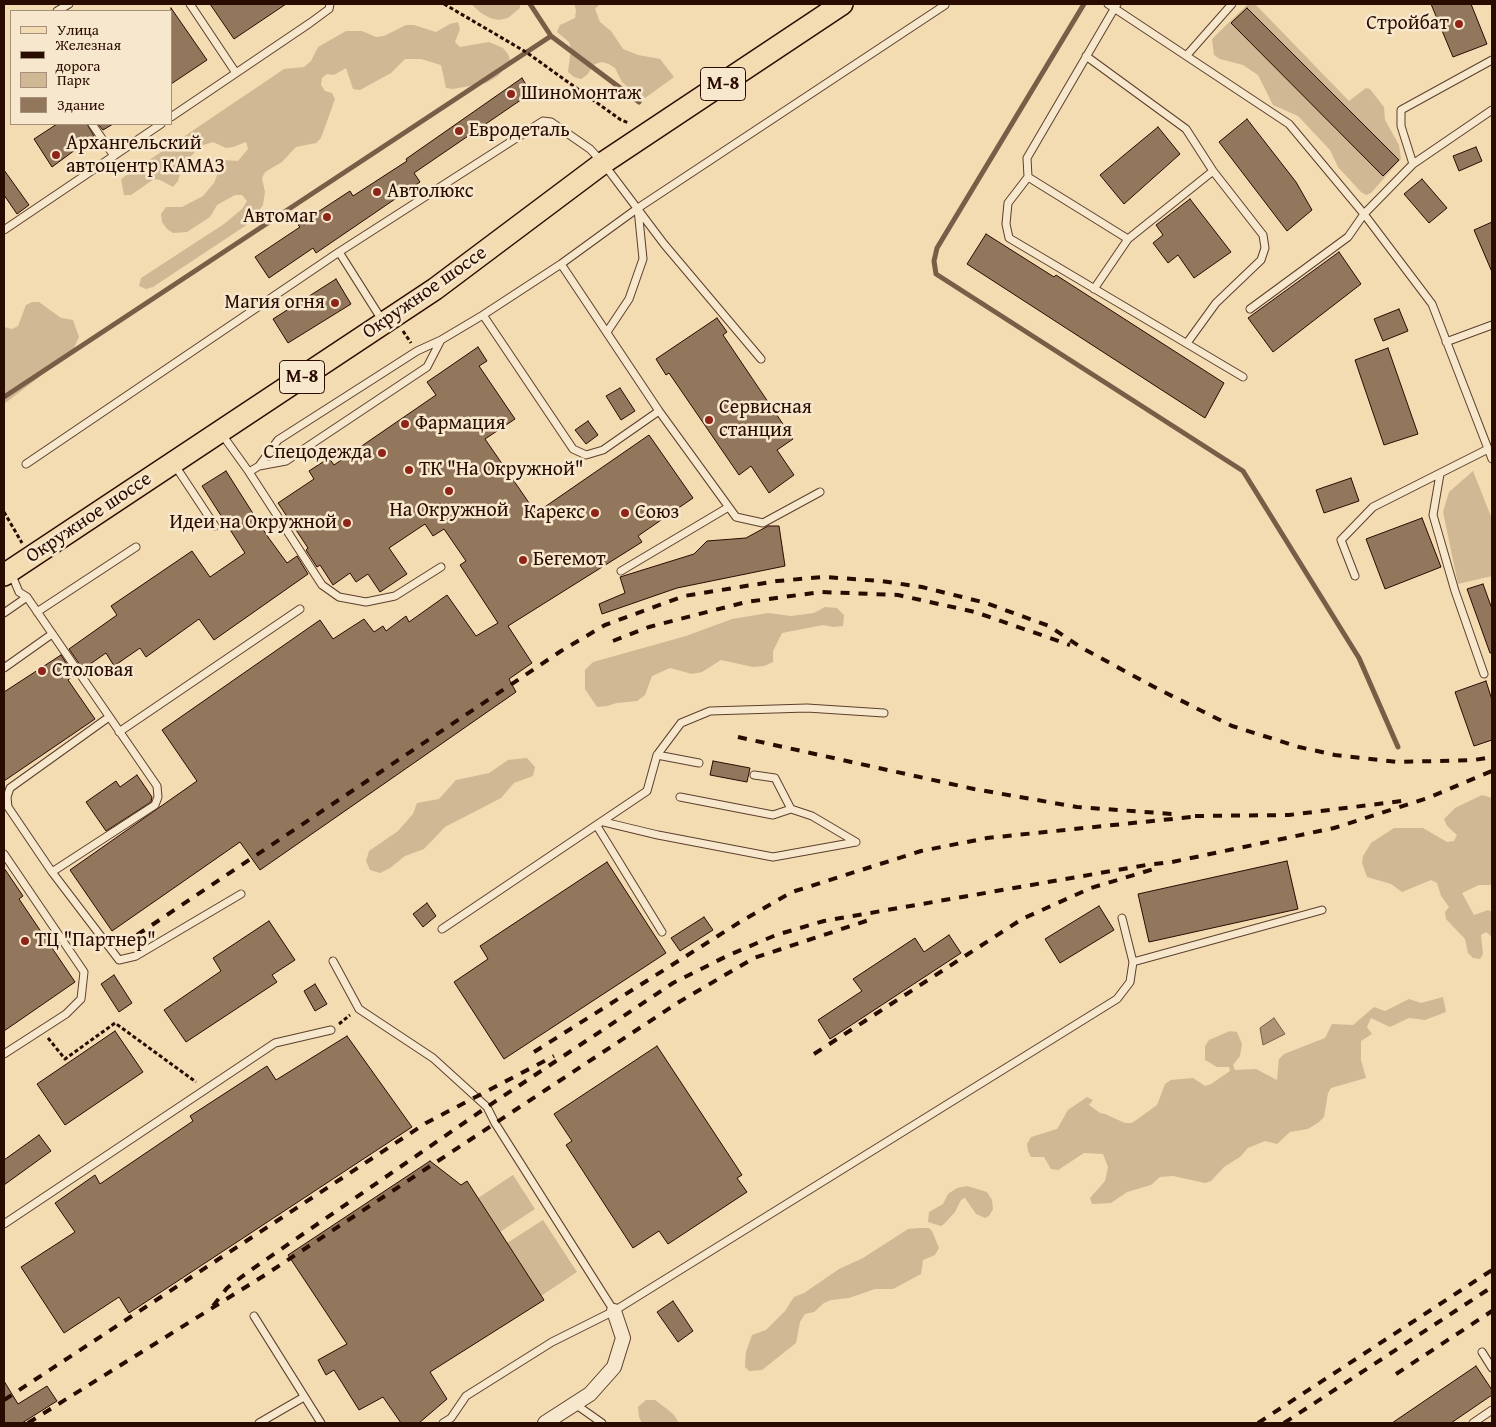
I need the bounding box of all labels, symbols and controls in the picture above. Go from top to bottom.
legend [10,10,172,125]
place label: Стройбат [1366,12,1449,36]
marker: Стройбат [1453,18,1465,30]
text: Улица [57,19,99,40]
text: Железная дорога [55,34,121,76]
road number: М-8 [700,68,746,100]
text: Парк [57,69,90,90]
place label: Шиномонтаж [521,82,641,106]
marker: Шиномонтаж [505,88,517,100]
text: Здание [57,94,105,115]
place label: Евродеталь [469,119,570,143]
marker: Евродеталь [453,125,465,137]
place label: Архангельский автоцентр КАМАЗ [66,132,225,179]
marker: Архангельский автоцентр КАМАЗ [50,149,62,161]
place label: Автолюкс [387,180,474,204]
marker: Автолюкс [371,186,383,198]
place label: Автомаг [243,205,317,229]
marker: Автомаг [321,211,333,223]
street label: Окружное шоссе [358,241,492,345]
place label: Магия огня [225,291,325,315]
marker: Магия огня [329,297,341,309]
road number: М-8 [280,361,324,394]
place label: Сервисная станция [719,396,812,443]
place label: Фармация [415,412,506,436]
marker: Сервисная станция [703,414,715,426]
marker: Фармация [399,418,411,430]
place label: Спецодежда [264,441,372,465]
marker: Спецодежда [376,447,388,459]
place label: ТК "На Окружной" [419,458,584,482]
marker: ТК "На Окружной" [403,464,415,476]
street label: Окружное шоссе [22,467,156,569]
marker: На Окружной [443,485,455,497]
place label: На Окружной [389,499,509,523]
place label: Карекс [524,501,585,525]
place label: Союз [635,501,679,525]
marker: Карекс [589,507,601,519]
marker: Союз [619,507,631,519]
place label: Идеи на Окружной [170,511,337,535]
marker: Идеи на Окружной [341,517,353,529]
place label: Бегемот [533,548,606,572]
marker: Бегемот [517,554,529,566]
place label: Столовая [52,659,133,683]
marker: Столовая [36,665,48,677]
place label: ТЦ "Партнер" [35,929,156,953]
marker: ТЦ "Партнер" [19,935,31,947]

